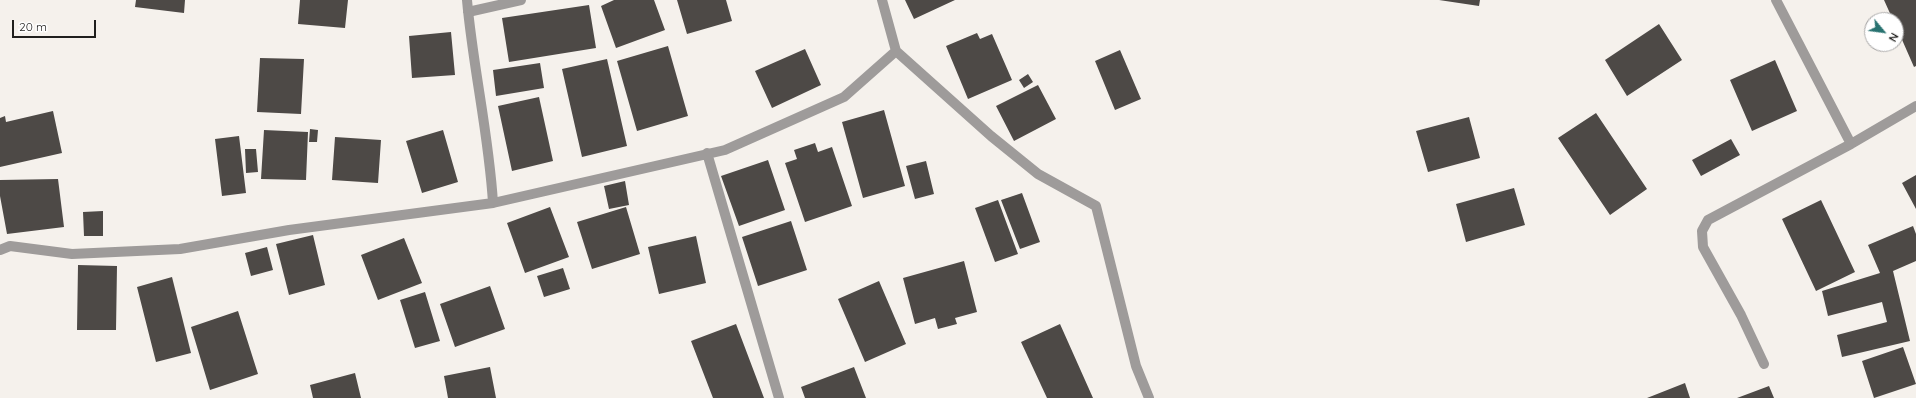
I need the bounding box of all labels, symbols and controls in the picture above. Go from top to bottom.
scale bar [14,12,98,38]
north arrow [1864,12,1904,52]
text: 20 m [19,19,47,34]
text: N [1886,30,1902,44]

